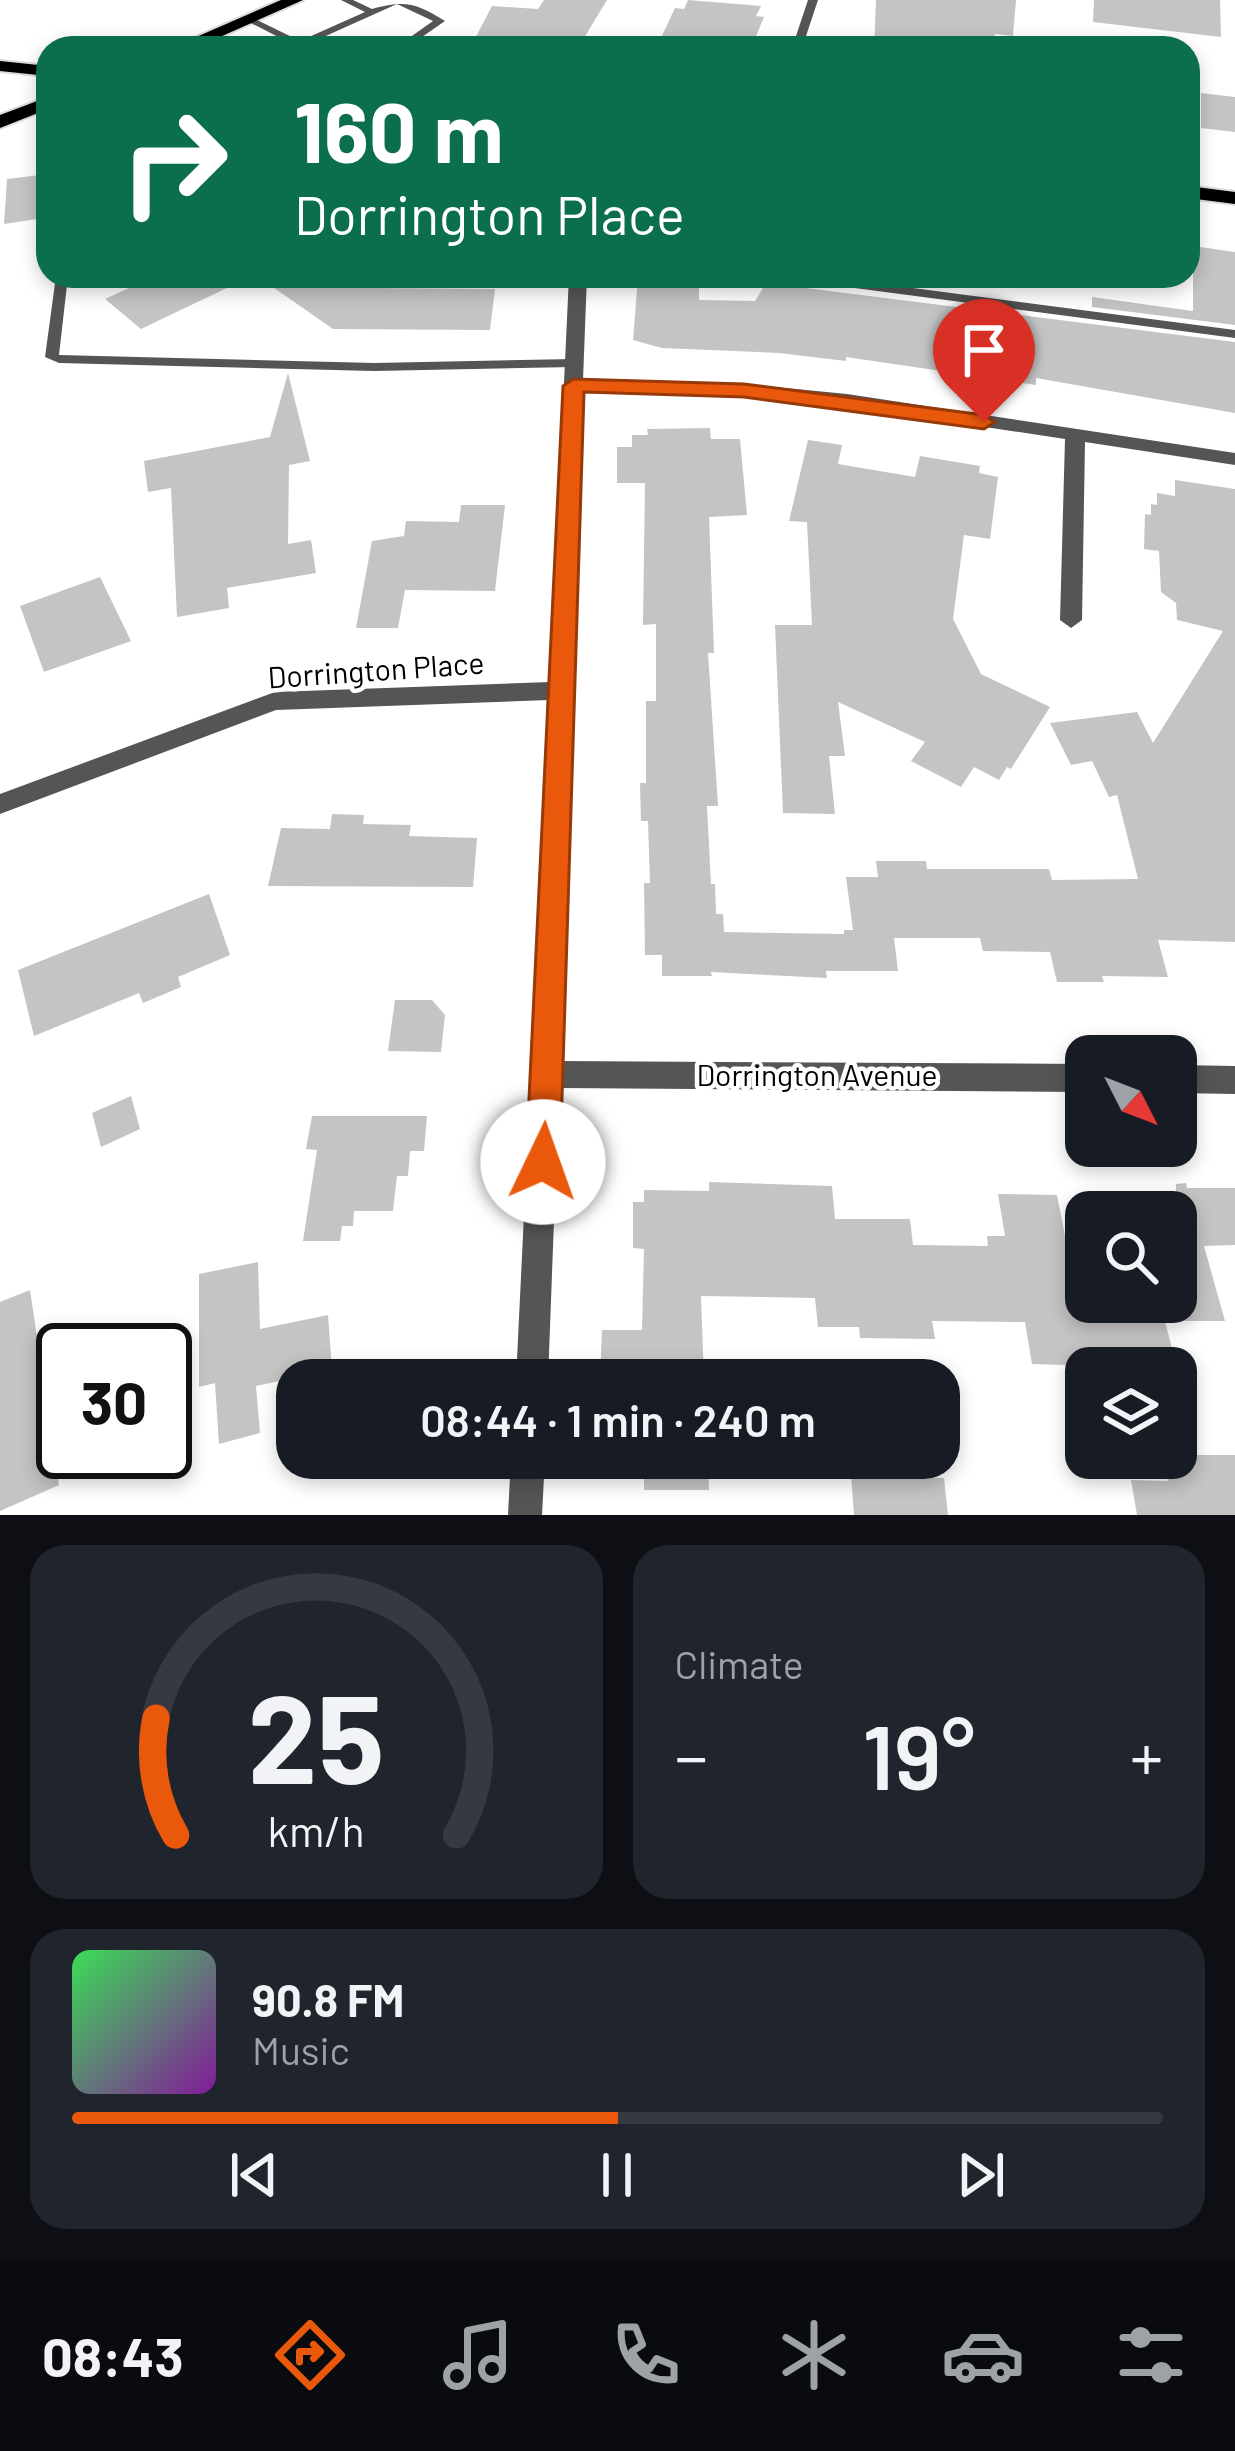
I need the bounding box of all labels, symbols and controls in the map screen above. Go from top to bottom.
text: 160 m [294,79,504,180]
icon: right [96,84,252,240]
text: Dorrington Place [294,181,685,246]
pin [933,299,1035,422]
icon: arrive [951,317,1017,383]
street label: Dorrington Place [266,643,485,695]
north arrow [1065,1035,1197,1167]
map controls [1065,1035,1197,1479]
street label: Dorrington Avenue [697,1056,937,1092]
position arrow [480,1099,606,1225]
button: search [1065,1191,1197,1323]
speed limit sign: 30 [36,1323,192,1479]
button: layers [1065,1347,1197,1479]
text: 08:44 · 1 min · 240 m [420,1392,816,1446]
text: Climate [675,1640,804,1687]
text: 25 [248,1659,385,1809]
text: 19° [862,1700,975,1808]
text: − [675,1715,708,1794]
text: + [1130,1715,1163,1794]
text: km/h [268,1804,365,1856]
text: 90.8 FM [252,1972,404,2026]
text: Music [252,2026,350,2073]
icon: previous [221,2142,287,2208]
icon: pause [584,2142,650,2208]
icon: next [948,2142,1014,2208]
icon: directions [268,2313,352,2397]
icon: music [436,2313,520,2397]
icon: phone [604,2313,688,2397]
icon: climate [772,2313,856,2397]
icon: car [941,2313,1025,2397]
icon: filters [1109,2313,1193,2397]
text: 08:43 [42,2323,184,2388]

